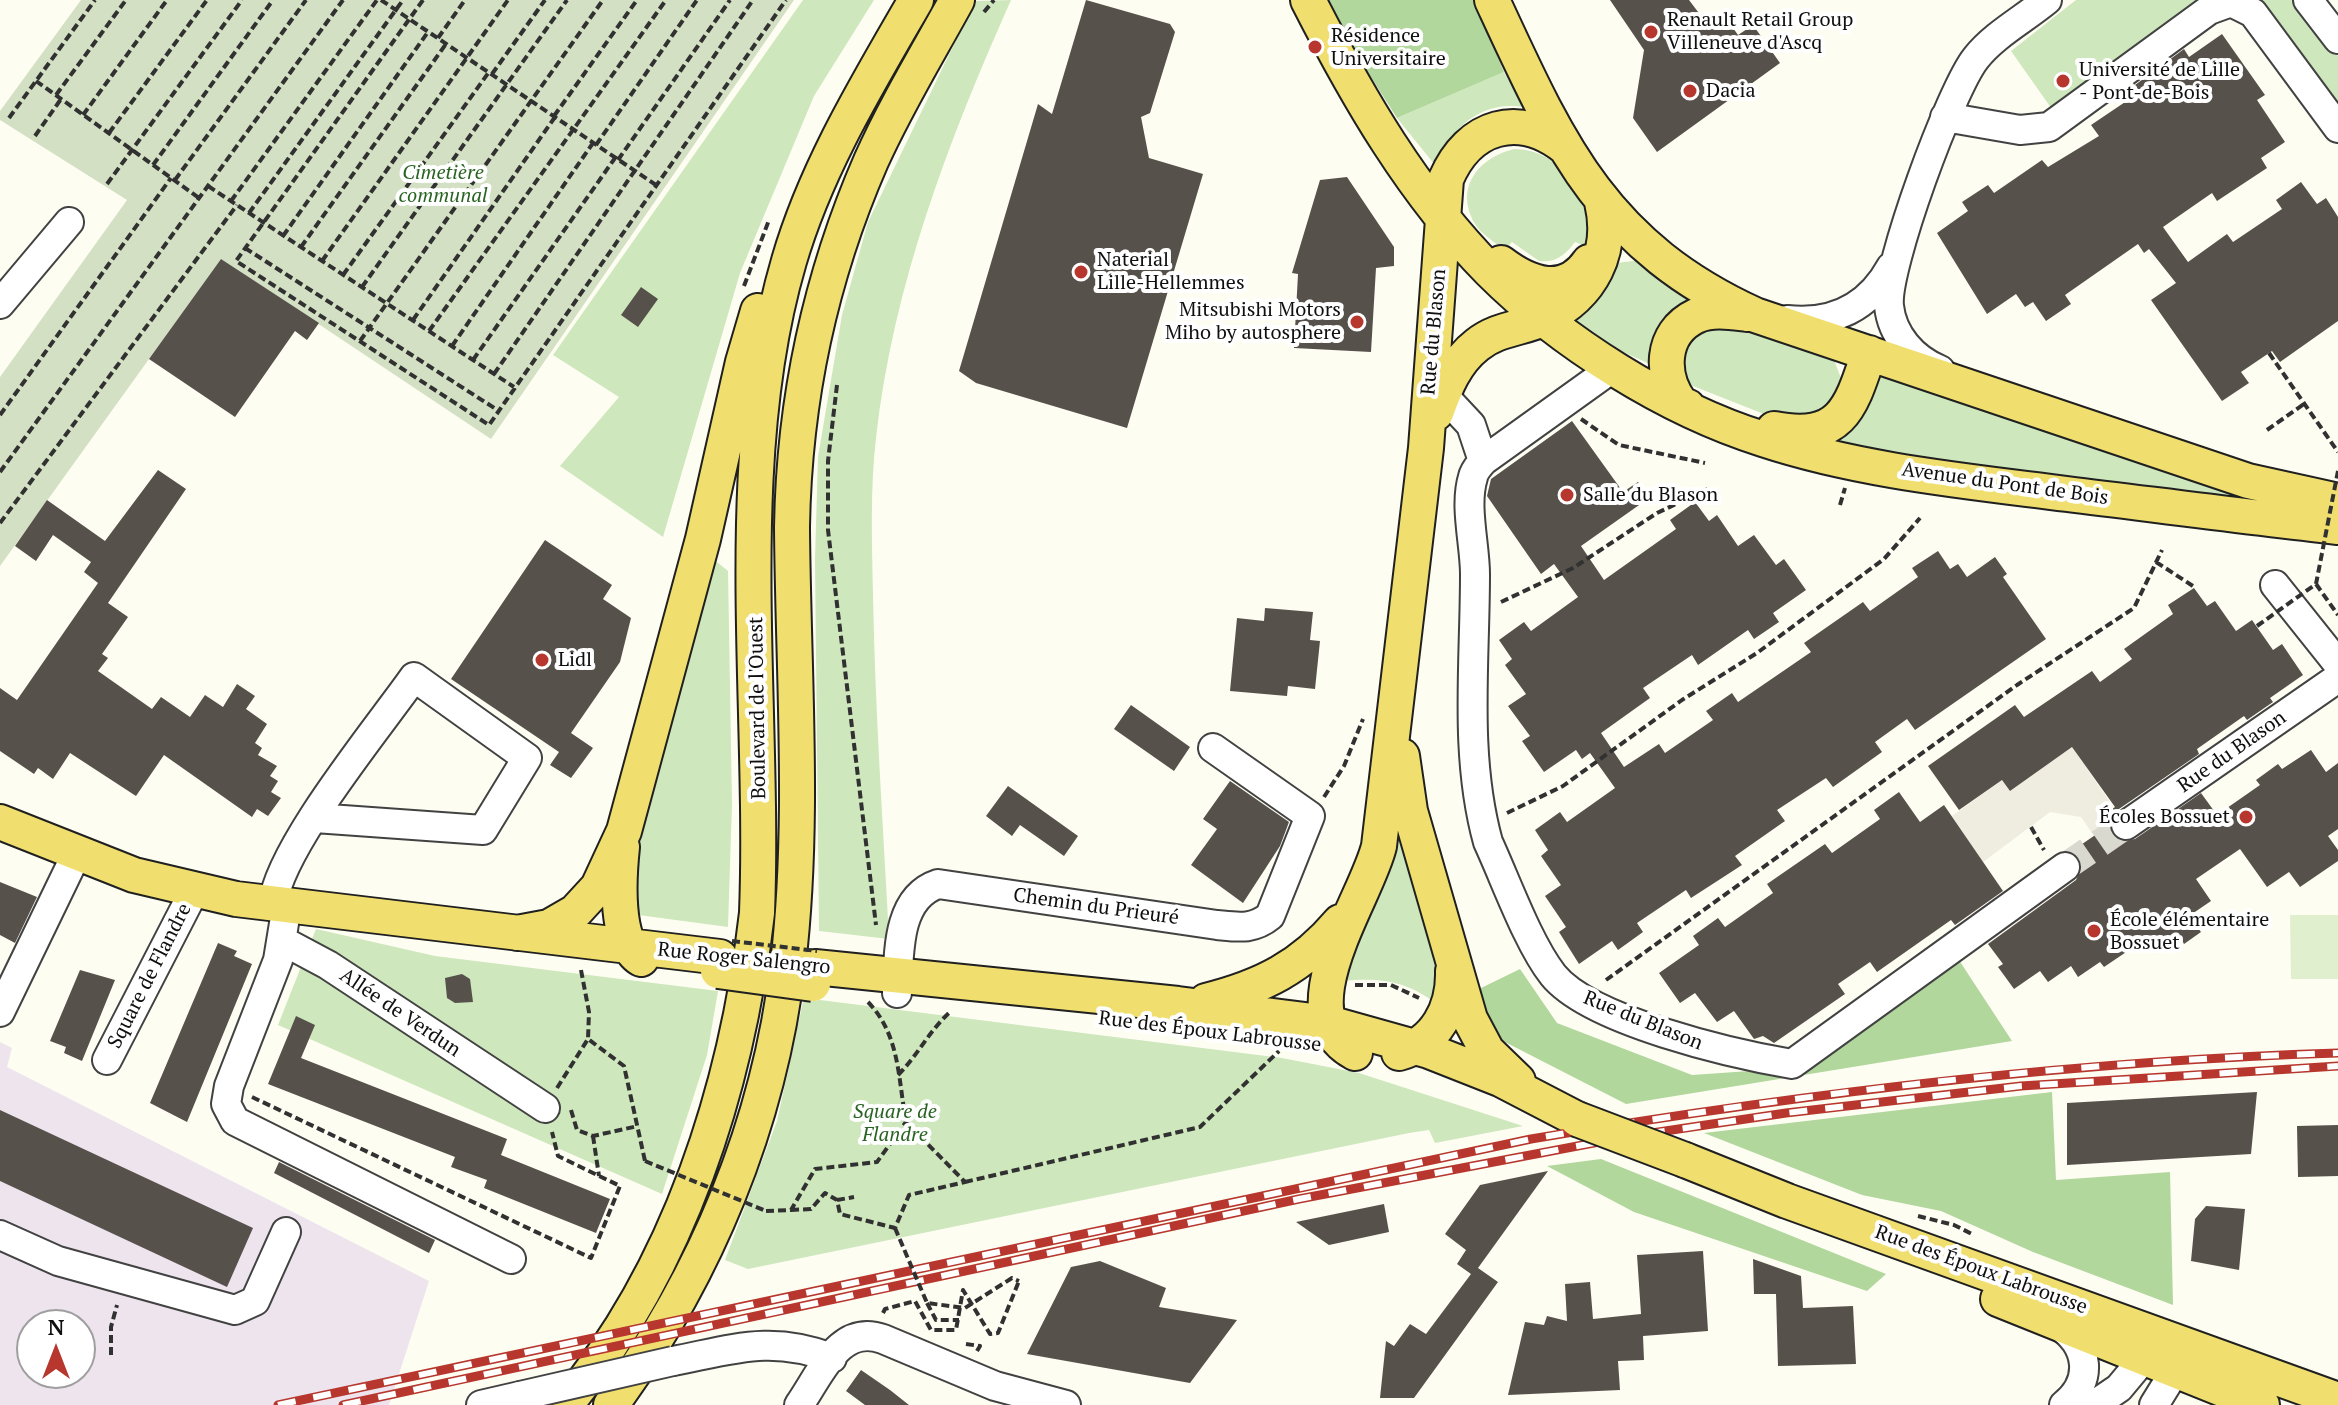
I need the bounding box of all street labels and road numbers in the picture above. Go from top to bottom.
street label: Rue du Blason [1417,268,1451,396]
street label: Avenue du Pont de Bois [1900,458,2110,510]
street label: Boulevard de l'Ouest [744,616,772,800]
street label: Rue du Blason [2173,706,2291,798]
street label: Chemin du Prieuré [1012,883,1180,931]
street label: Square de Flandre [103,899,197,1053]
street label: Rue Roger Salengro [656,938,832,980]
street label: Allée de Verdun [335,964,465,1062]
street label: Rue du Blason [1580,986,1706,1056]
street label: Rue des Époux Labrousse [1097,1006,1323,1058]
street label: Rue des Époux Labrousse [1872,1220,2090,1320]

